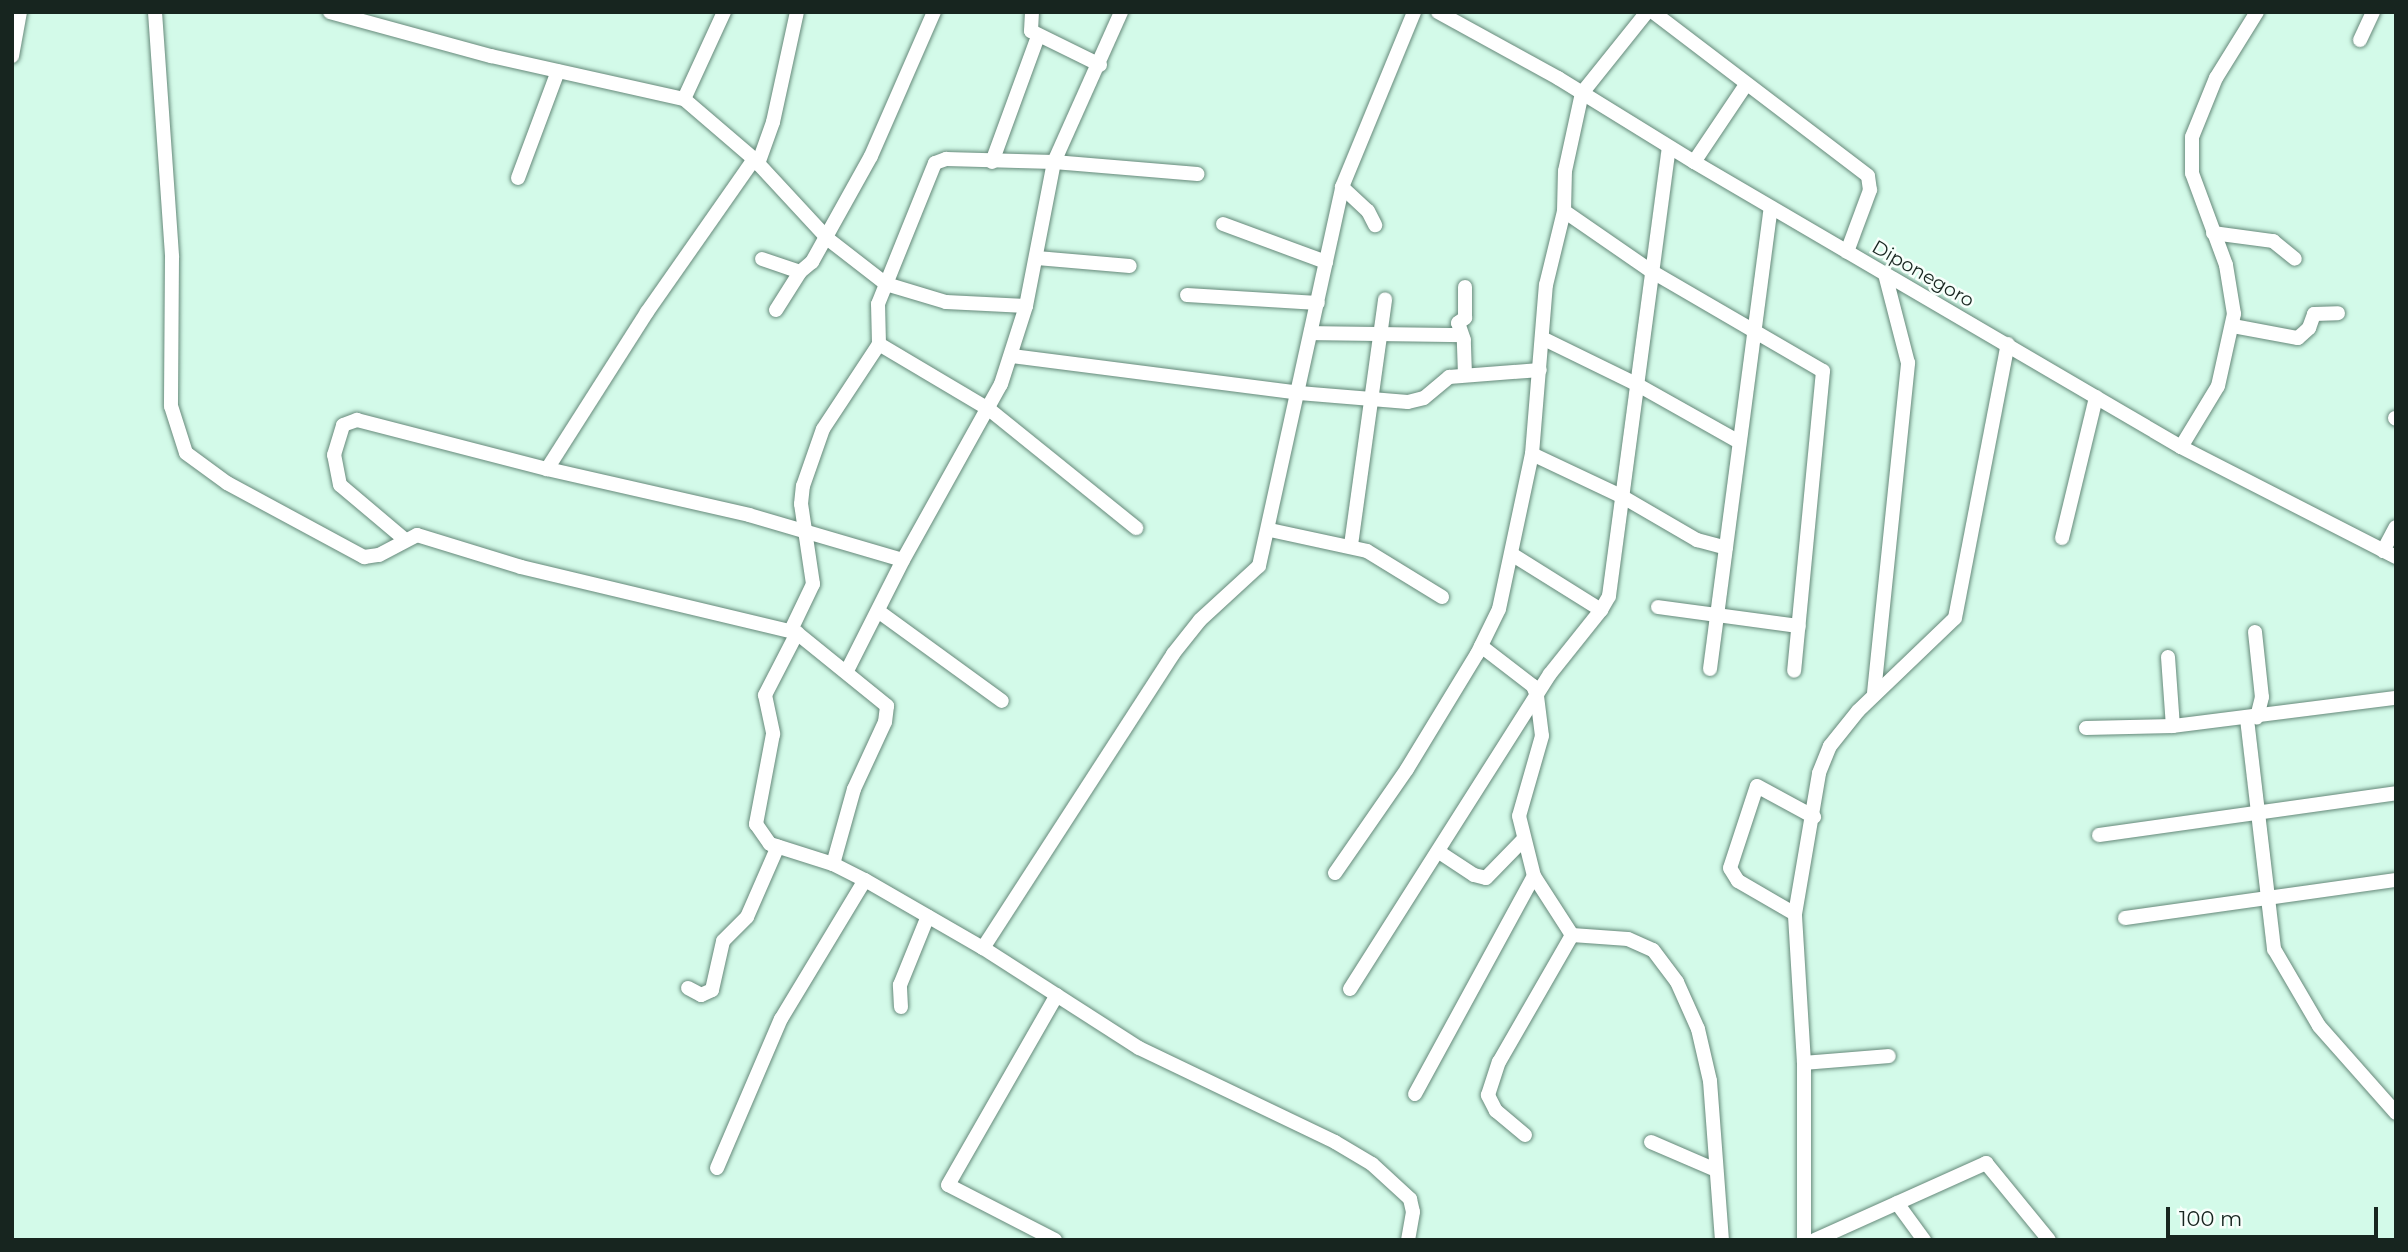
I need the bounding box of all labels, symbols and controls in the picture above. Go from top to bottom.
street label: Diponegoro [1868,236,1978,312]
scale bar [2170,1192,2382,1236]
text: 100 m [2179,1206,2242,1231]

